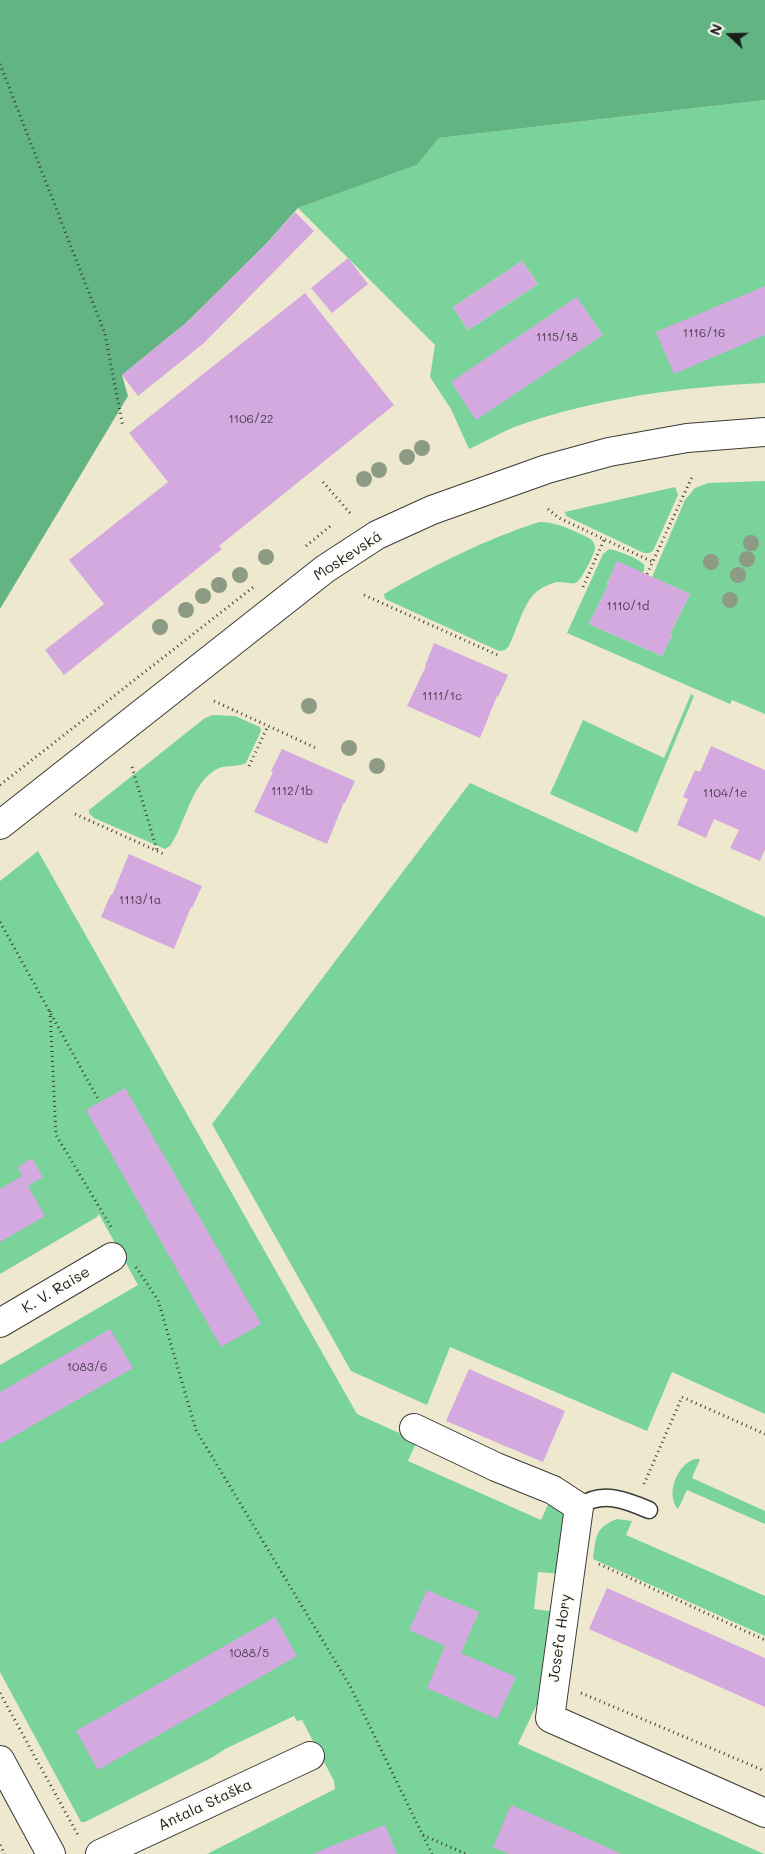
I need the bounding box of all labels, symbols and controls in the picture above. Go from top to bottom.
north arrow [705,10,755,60]
text: N [705,21,726,38]
house number: 1116/16 [683,326,725,340]
house number: 1115/18 [536,330,578,344]
house number: 1106/22 [228,412,274,426]
street label: Moskevská [310,527,386,585]
house number: 1110/1d [607,599,649,613]
house number: 1111/1c [422,689,462,703]
house number: 1112/1b [271,784,313,798]
house number: 1104/1e [703,786,747,800]
house number: 1113/1a [119,893,161,907]
street label: K. V. Raise [19,1263,93,1317]
house number: 1083/6 [67,1360,107,1374]
street label: Josefa Hory [545,1593,575,1683]
house number: 1088/5 [229,1646,269,1660]
street label: Antala Staška [155,1775,255,1835]

